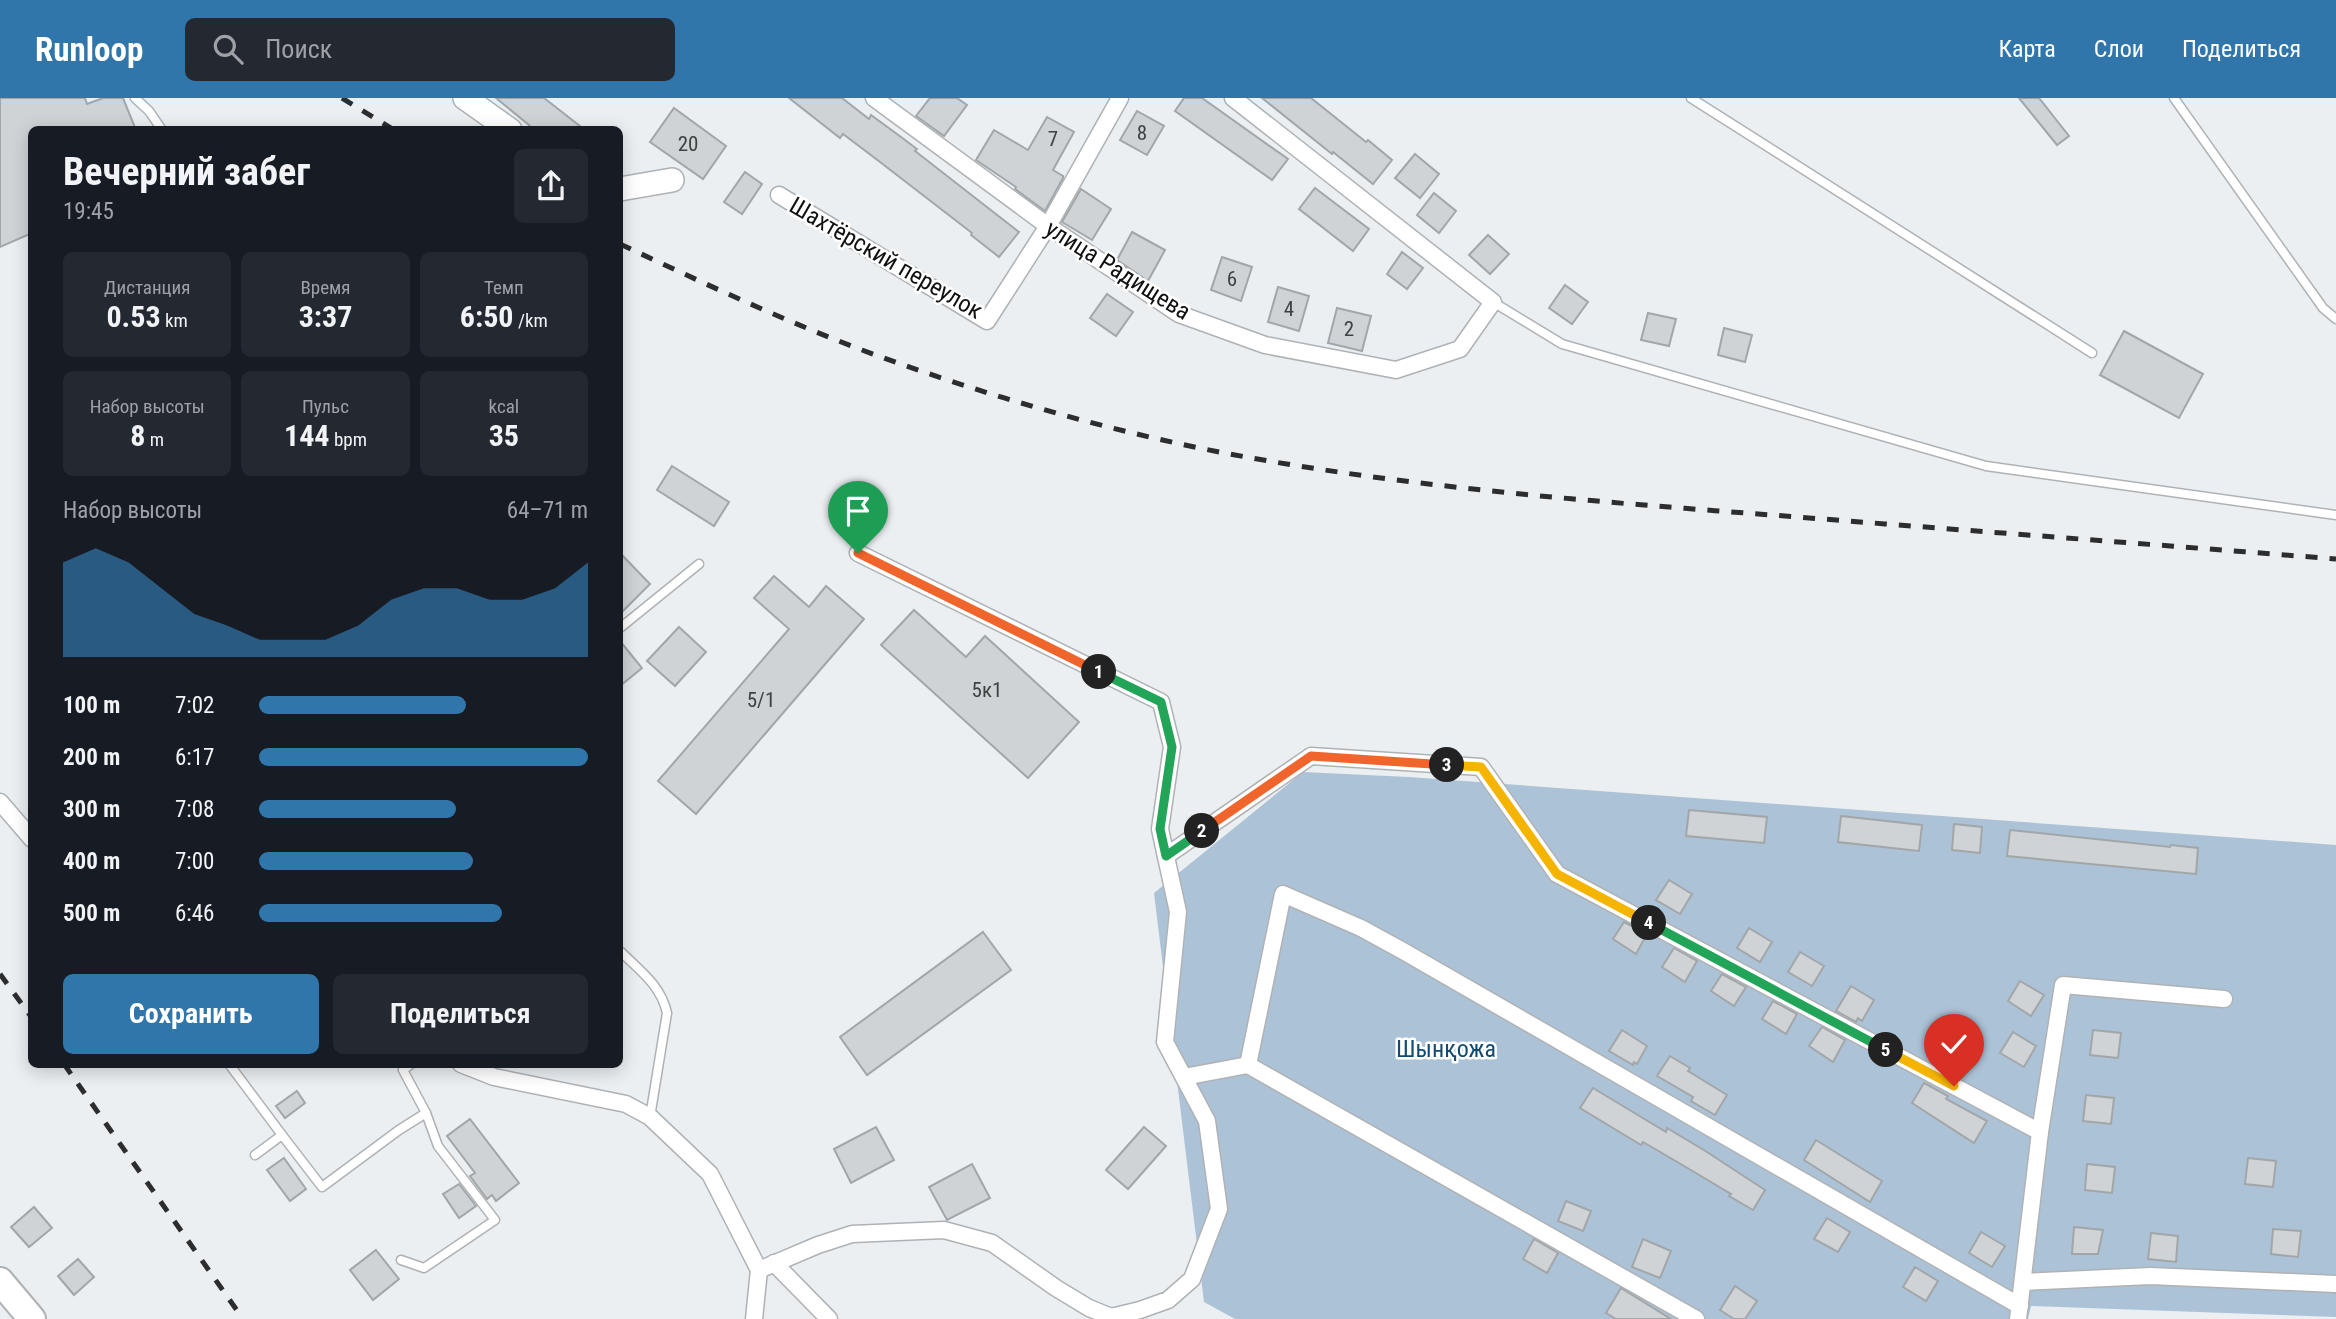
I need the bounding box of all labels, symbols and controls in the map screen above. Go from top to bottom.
search box [185,18,675,81]
text: Runloop [35,30,143,69]
icon: search [209,30,247,68]
text: Поиск [265,34,332,64]
text: Карта [1998,35,2056,63]
text: Слои [2094,35,2144,63]
text: Поделиться [2182,35,2301,63]
house number: 8 [1137,121,1147,145]
house number: 7 [1048,127,1058,151]
house number: 20 [678,132,698,156]
button: share [514,149,588,223]
text: Вечерний забег [63,150,310,194]
street label: Шахтёрский переулок [784,191,988,325]
text: 19:45 [63,198,114,225]
street label: улица Радищева [1040,214,1196,326]
house number: 6 [1227,267,1237,291]
text: Дистанция [104,276,190,299]
text: Время [300,276,351,299]
text: Темп [484,276,524,299]
house number: 4 [1284,297,1294,321]
text: 0.53 [106,299,161,334]
text: 3:37 [299,299,352,334]
text: 6:50 [460,299,514,334]
text: km [161,309,188,332]
text: /km [514,309,548,332]
house number: 2 [1344,317,1354,341]
text: Набор высоты [90,395,205,418]
text: Пульс [302,395,349,418]
text: kcal [489,395,519,418]
text: 8 [130,418,145,453]
text: 144 [284,418,330,453]
text: 35 [489,418,519,453]
text: m [145,428,164,451]
text: bpm [330,428,367,451]
pin [828,481,888,553]
icon: arrive [839,492,877,530]
text: Набор высоты [63,497,202,524]
text: 64–71 m [507,497,588,524]
pin: 1 [1082,654,1116,690]
text: 1 [1094,660,1103,683]
house number: 5к1 [972,678,1002,702]
house number: 5/1 [747,688,775,712]
text: 100 m [63,692,120,719]
text: 7:02 [175,692,214,719]
text: 200 m [63,744,120,771]
text: 6:17 [175,744,214,771]
pin: 3 [1430,748,1464,782]
text: 3 [1442,753,1451,776]
text: 300 m [63,796,120,823]
text: 7:08 [175,796,214,823]
pin: 2 [1184,814,1220,848]
text: 2 [1197,819,1206,842]
text: 400 m [63,848,120,875]
text: 7:00 [175,848,214,875]
text: 500 m [63,900,120,927]
text: 6:46 [175,900,214,927]
pin: 4 [1632,906,1666,940]
text: 4 [1644,911,1653,934]
button: Сохранить [63,974,319,1054]
button: Поделиться [333,974,588,1054]
pin [1924,1014,1984,1086]
icon: check [1935,1025,1973,1063]
pin: 5 [1868,1032,1904,1068]
park label: Шынқожа [1396,1035,1496,1063]
text: 5 [1881,1038,1890,1061]

